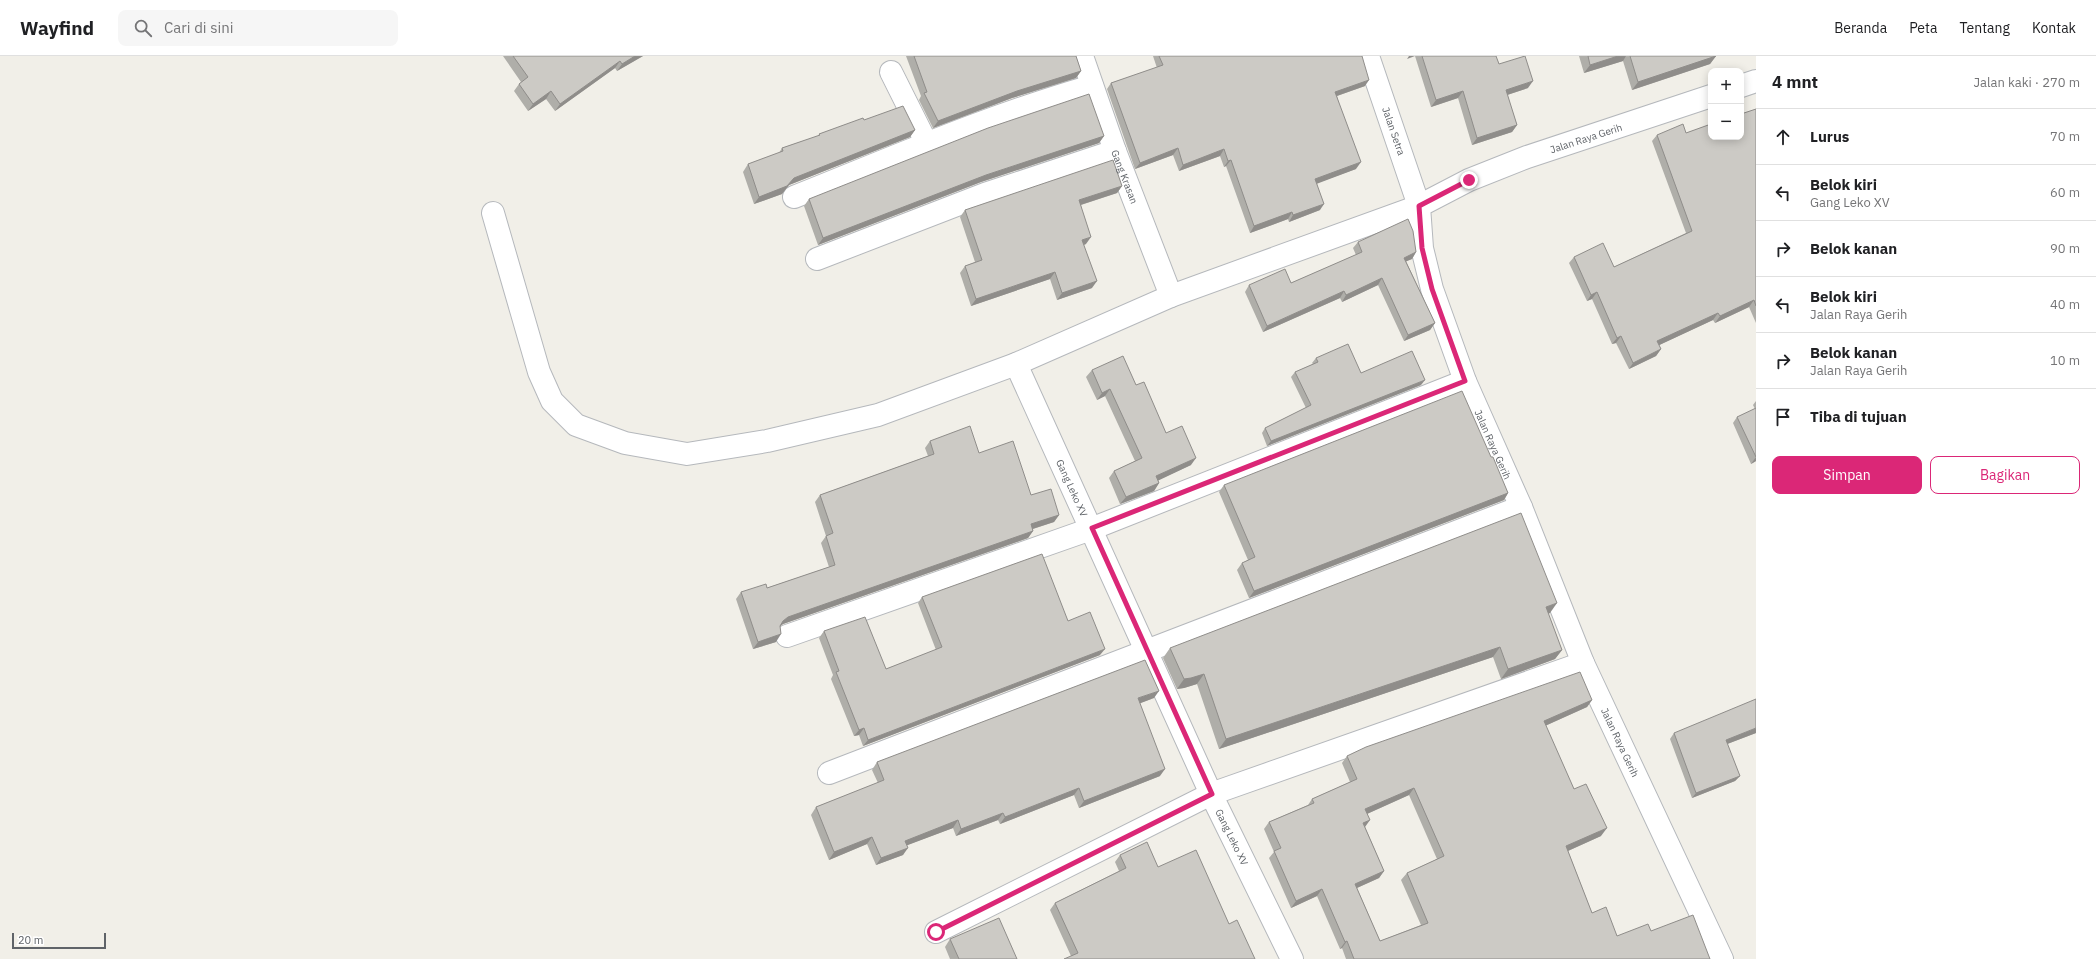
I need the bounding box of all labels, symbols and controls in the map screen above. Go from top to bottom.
search box [118,10,398,46]
text: Wayfind [20,16,94,40]
icon: search [132,17,154,39]
text: Cari di sini [164,18,233,37]
text: Beranda [1834,19,1887,37]
text: Peta [1909,19,1937,37]
text: Tentang [1959,19,2010,37]
text: Kontak [2032,19,2076,37]
map controls [1708,68,1744,140]
button: + [1708,68,1744,104]
text: 4 mnt [1772,71,1818,93]
text: Jalan kaki · 270 m [1973,74,2080,91]
button: − [1708,104,1744,140]
street label: Jalan Setra [1379,105,1408,158]
street label: Jalan Raya Gerih [1548,121,1624,156]
icon: ahead [1772,126,1794,148]
text: Lurus [1810,127,1849,146]
text: 70 m [2050,128,2080,145]
street label: Gang Krasan [1108,148,1141,206]
route end [1460,171,1478,189]
text: Belok kiri [1810,175,1877,194]
icon: left [1772,182,1794,204]
text: 60 m [2050,184,2080,201]
text: Gang Leko XV [1810,194,1890,211]
icon: right [1772,238,1794,260]
text: Belok kanan [1810,239,1897,258]
text: 90 m [2050,240,2080,257]
text: Belok kiri [1810,287,1877,306]
icon: left [1772,294,1794,316]
text: 40 m [2050,296,2080,313]
text: Jalan Raya Gerih [1810,306,1907,323]
text: Belok kanan [1810,343,1897,362]
icon: right [1772,350,1794,372]
text: 10 m [2050,352,2080,369]
text: Jalan Raya Gerih [1810,362,1907,379]
icon: arrive [1772,406,1794,428]
text: Tiba di tujuan [1810,407,1907,426]
street label: Jalan Raya Gerih [1472,408,1514,482]
button: Simpan [1772,456,1922,494]
button: Bagikan [1930,456,2080,494]
street label: Gang Leko XV [1053,457,1090,519]
street label: Jalan Raya Gerih [1598,706,1642,779]
street label: Gang Leko XV [1212,807,1251,868]
route start [927,923,945,941]
scale bar [12,931,106,950]
text: 20 m [18,933,43,947]

